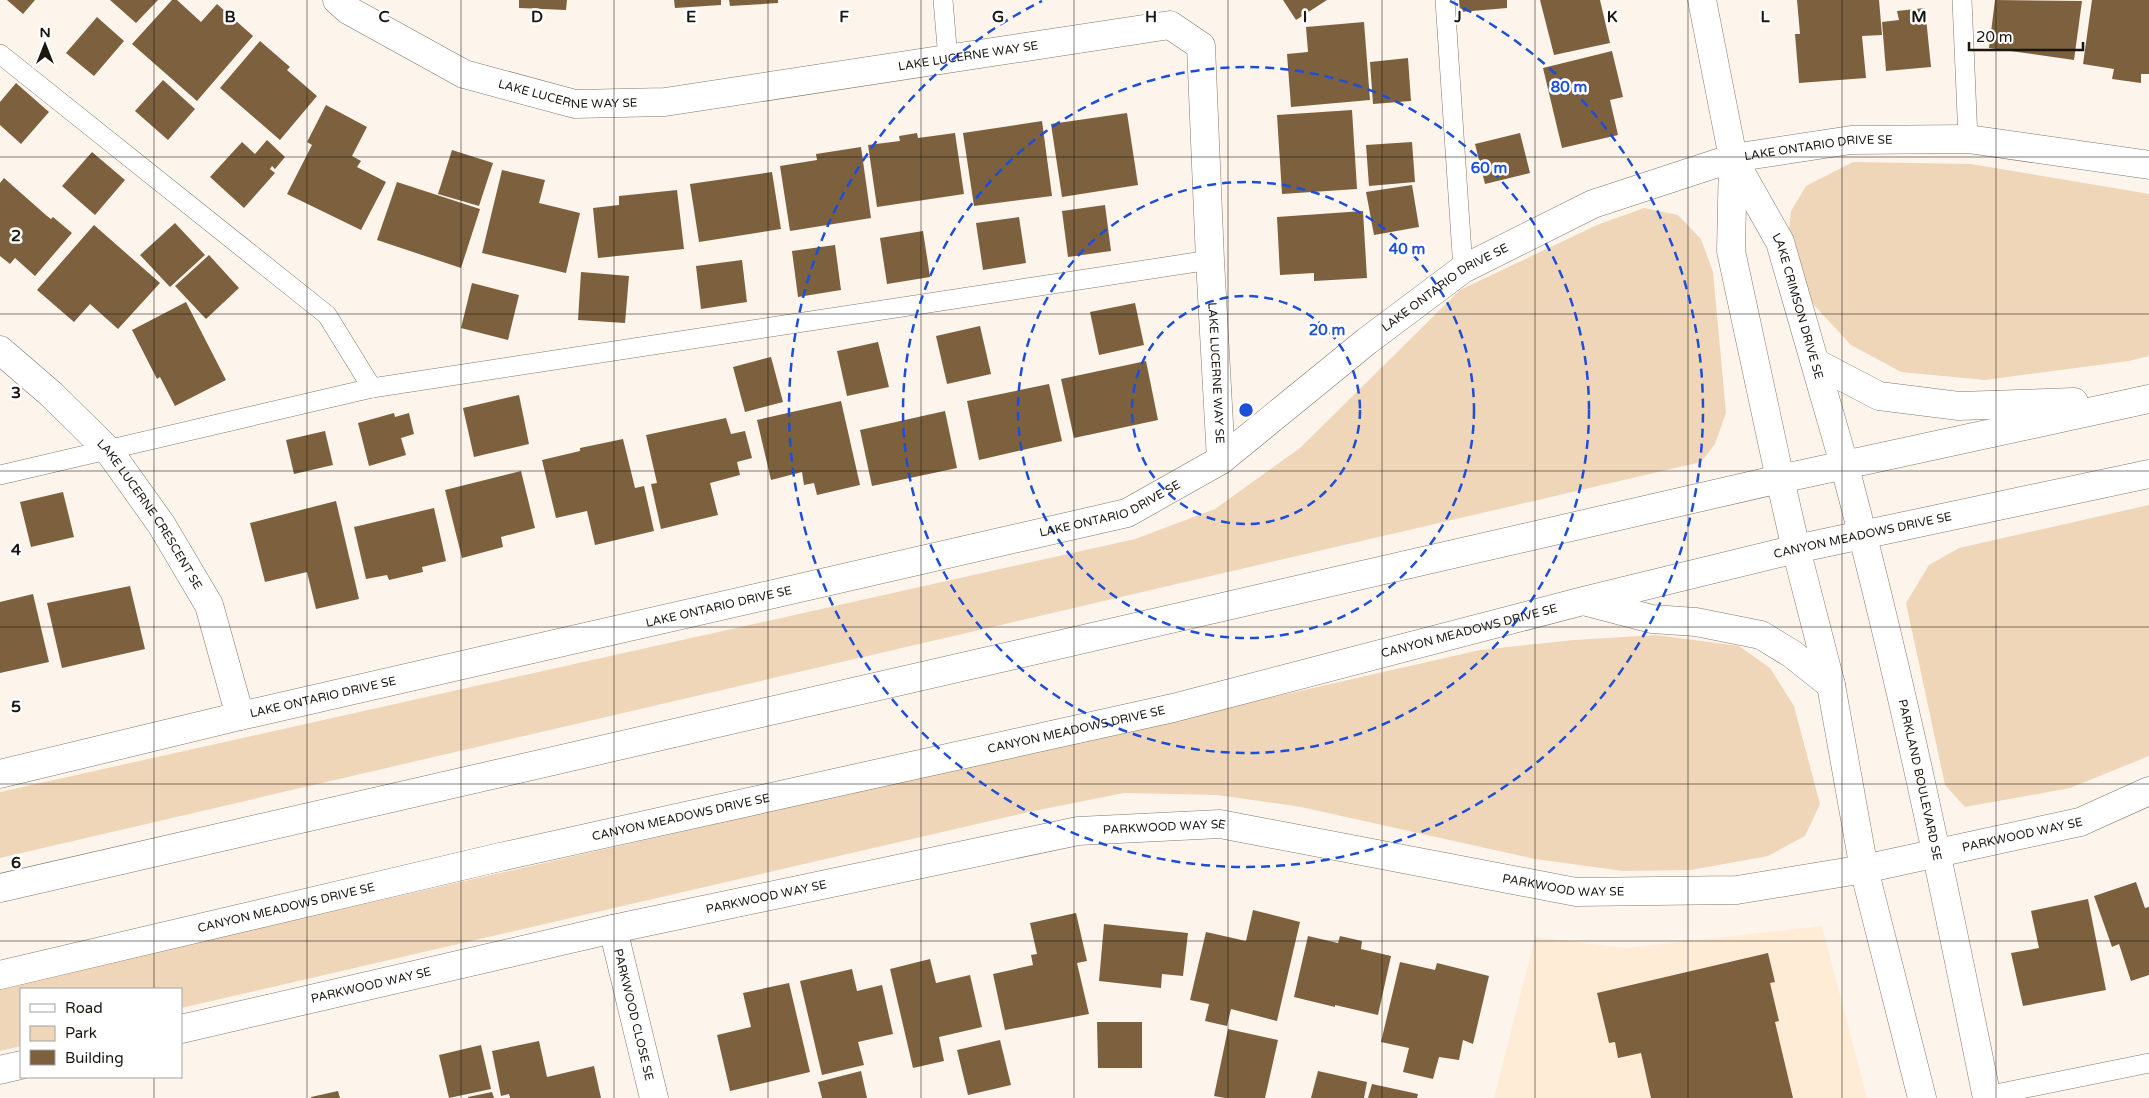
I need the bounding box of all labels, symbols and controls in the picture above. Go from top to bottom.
text: B [224,7,236,27]
text: C [378,7,390,27]
text: D [531,7,543,27]
text: E [686,7,696,27]
text: F [839,7,849,27]
text: G [992,7,1004,27]
text: H [1145,7,1157,27]
text: I [1303,7,1307,27]
text: J [1453,7,1462,27]
text: K [1607,7,1618,27]
text: L [1760,7,1770,27]
text: M [1911,7,1927,27]
north arrow [20,20,70,70]
scale bar [1969,20,2083,52]
text: N [39,24,51,41]
text: 20 m [1976,28,2013,46]
street label: LAKE LUCERNE WAY SE [897,38,1039,73]
street label: LAKE LUCERNE WAY SE [497,77,638,111]
text: 80 m [1551,78,1587,96]
street label: LAKE ONTARIO DRIVE SE [1743,132,1893,163]
text: 60 m [1471,159,1507,177]
text: 2 [11,226,21,246]
street label: LAKE CRIMSON DRIVE SE [1769,231,1826,381]
street label: LAKE ONTARIO DRIVE SE [1379,240,1511,334]
text: 40 m [1389,240,1425,258]
street label: LAKE LUCERNE WAY SE [1205,302,1227,444]
text: 20 m [1309,321,1345,339]
text: 3 [11,383,21,403]
centre of rings [1237,401,1255,419]
street label: LAKE LUCERNE CRESCENT SE [94,436,205,592]
street label: LAKE ONTARIO DRIVE SE [1038,477,1183,540]
street label: CANYON MEADOWS DRIVE SE [1772,509,1953,561]
text: 4 [11,540,21,560]
street label: LAKE ONTARIO DRIVE SE [644,583,793,630]
street label: CANYON MEADOWS DRIVE SE [1379,601,1559,660]
street label: LAKE ONTARIO DRIVE SE [249,673,398,721]
text: 5 [11,697,21,717]
street label: PARKLAND BOULEVARD SE [1895,698,1945,862]
street label: CANYON MEADOWS DRIVE SE [986,703,1167,756]
street label: CANYON MEADOWS DRIVE SE [591,790,771,843]
street label: PARKWOOD WAY SE [1961,815,2084,854]
street label: PARKWOOD WAY SE [1102,817,1227,837]
text: 6 [11,853,21,873]
street label: PARKWOOD WAY SE [1501,871,1625,899]
street label: PARKWOOD WAY SE [705,877,828,916]
street label: CANYON MEADOWS DRIVE SE [196,880,376,935]
street label: PARKWOOD CLOSE SE [611,947,657,1082]
street label: PARKWOOD WAY SE [309,964,433,1006]
legend [20,988,182,1078]
text: Road [65,999,103,1017]
text: Park [65,1024,97,1042]
text: Building [65,1049,124,1067]

